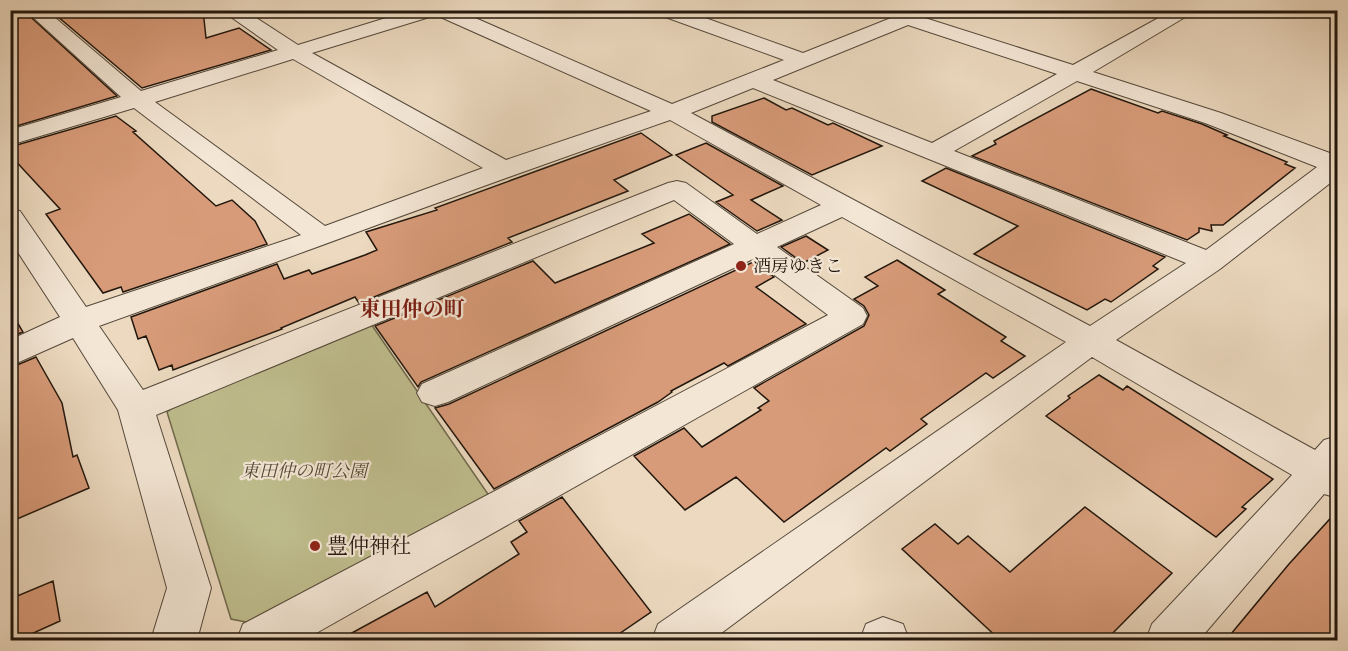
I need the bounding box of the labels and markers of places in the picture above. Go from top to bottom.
place label: 酒房ゆきこ [753,255,843,277]
marker: 酒房ゆきこ [734,259,748,273]
place label: 豊仲神社 [327,533,411,559]
marker: 豊仲神社 [308,539,322,553]

